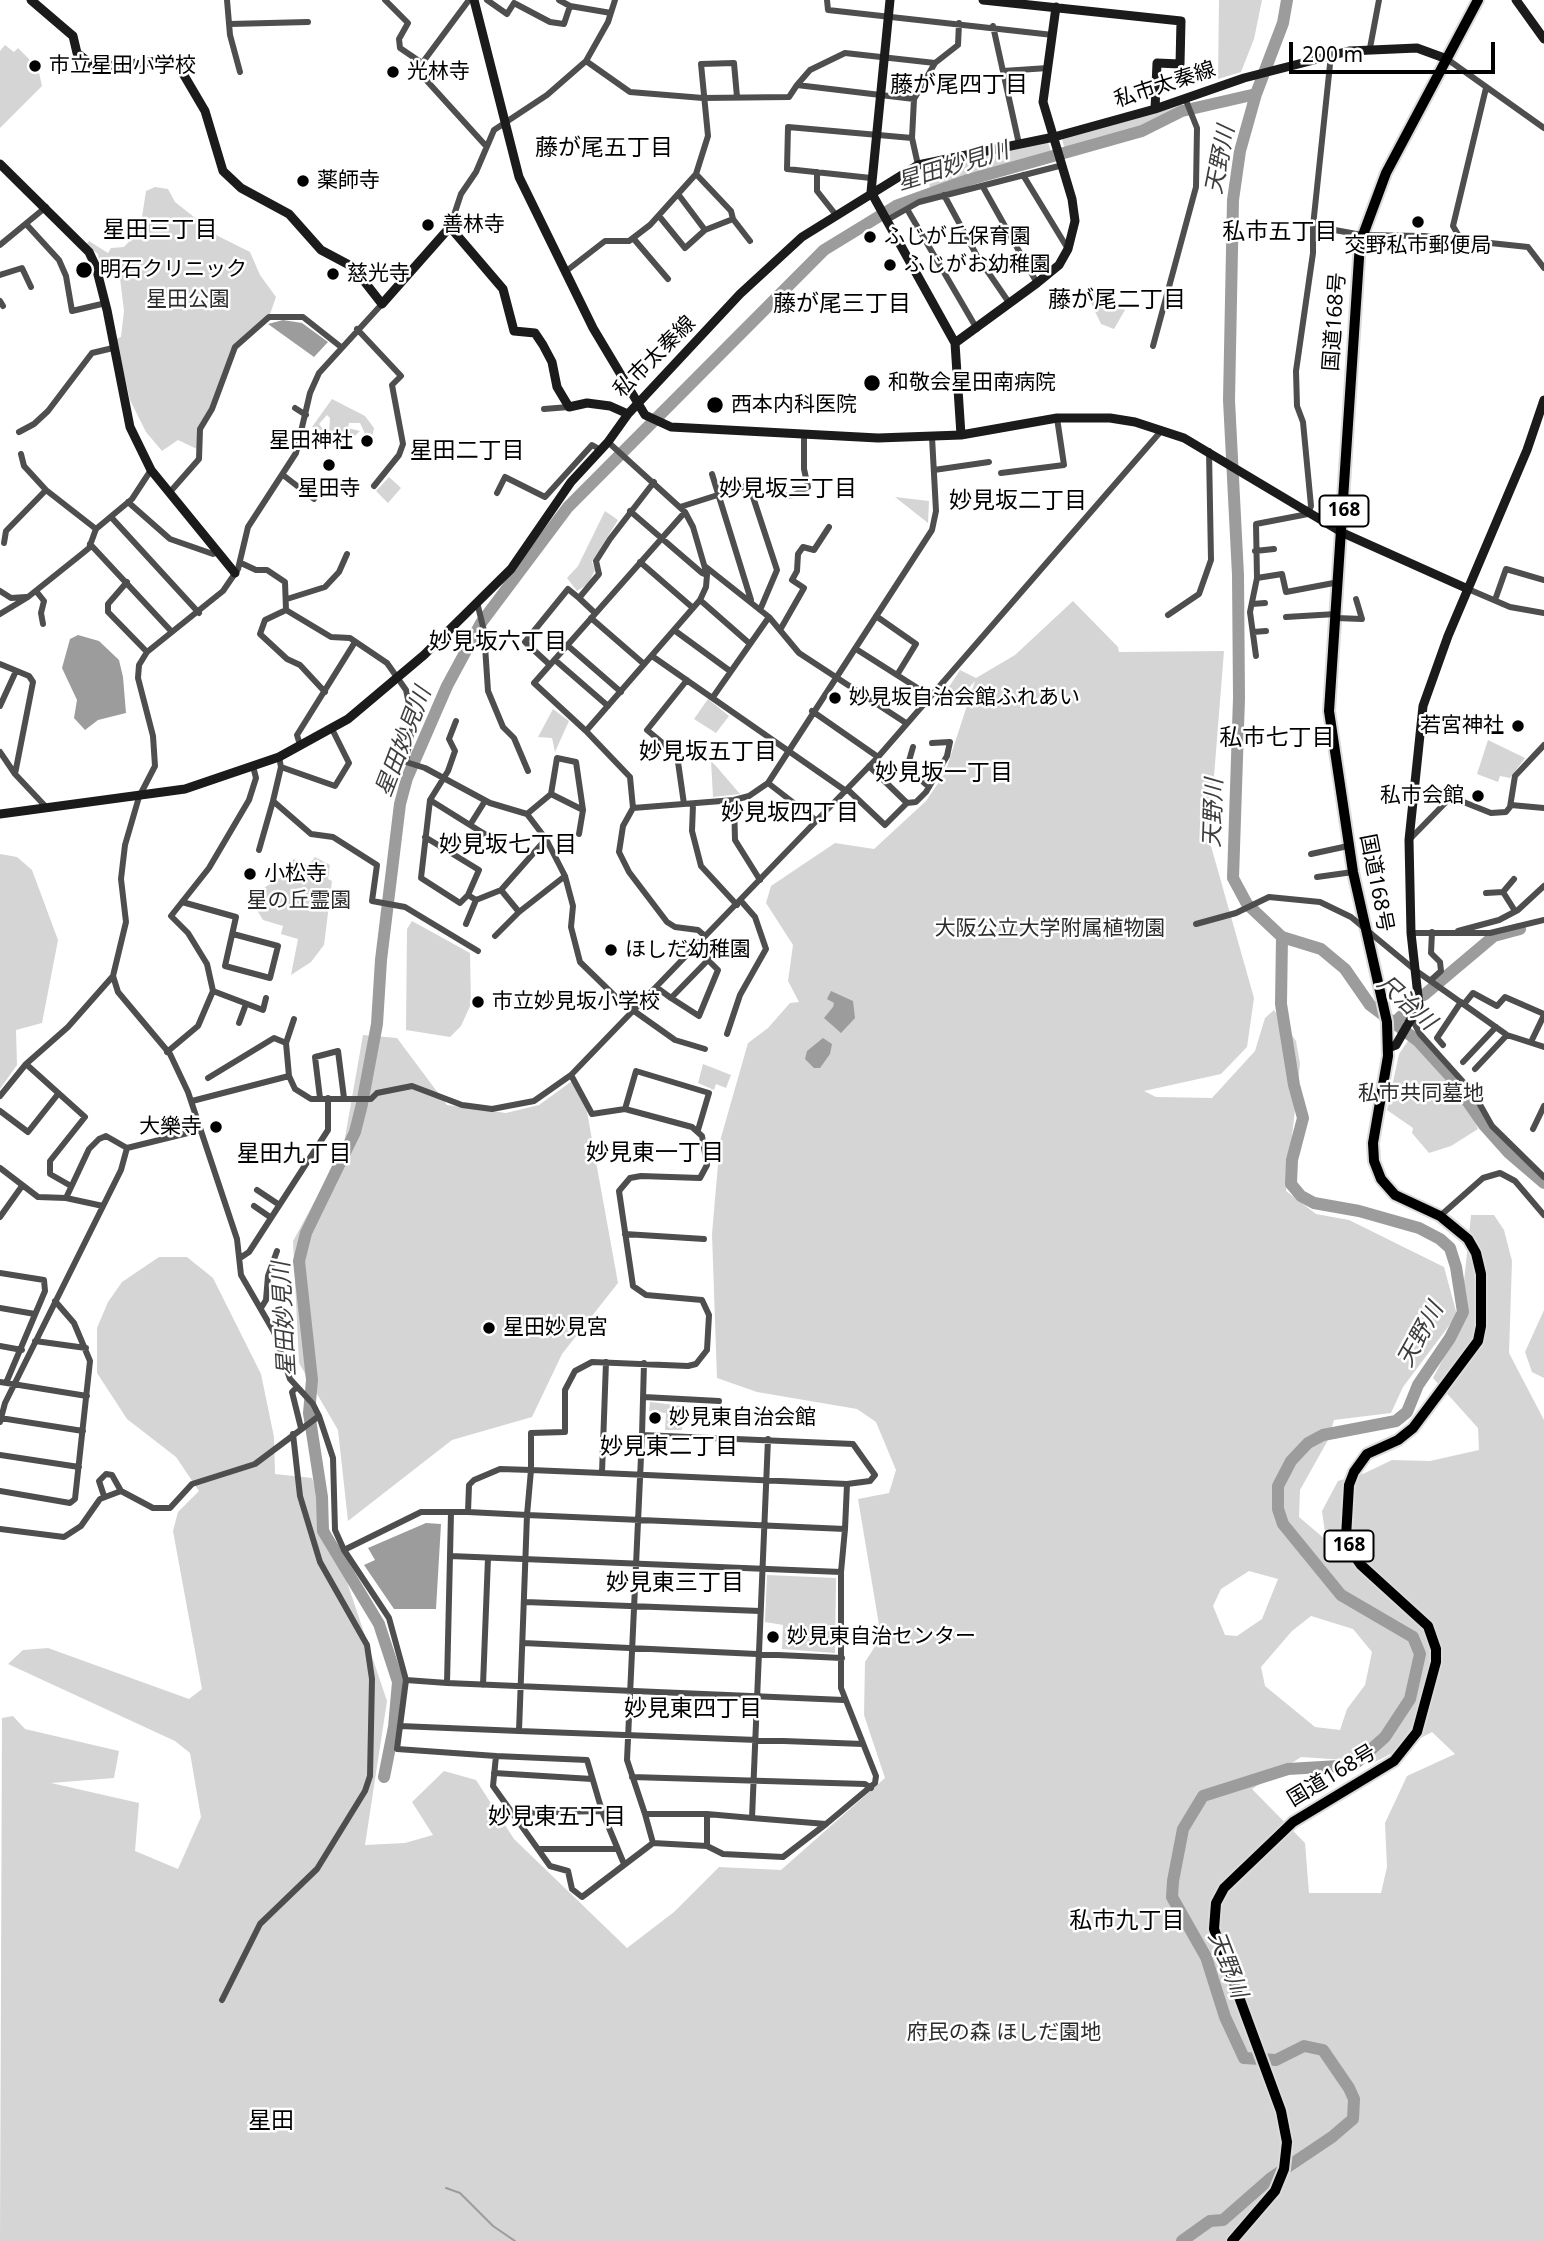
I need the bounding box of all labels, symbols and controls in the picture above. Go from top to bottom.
scale bar [1292,28,1498,72]
text: 200 m [1302,40,1363,68]
place label: 市立星田小学校 [49,53,196,79]
street label: 私市太秦線 [1111,57,1219,113]
marker: 市立星田小学校 [27,58,43,74]
place label: 光林寺 [407,59,470,85]
marker: 光林寺 [385,64,401,80]
district label: 藤が尾四丁目 [890,71,1028,99]
water label: 天野川 [1201,124,1241,196]
district label: 藤が尾五丁目 [535,134,673,162]
water label: 星田妙見川 [894,137,1012,197]
place label: 薬師寺 [317,168,380,194]
marker: 薬師寺 [295,173,311,189]
place label: 善林寺 [442,212,505,238]
marker: 交野私市郵便局 [1410,214,1426,230]
district label: 星田三丁目 [103,216,217,244]
marker: 善林寺 [420,217,436,233]
district label: 私市五丁目 [1223,218,1337,246]
place label: ふじが丘保育園 [884,224,1031,250]
marker: ふじが丘保育園 [862,229,878,245]
place label: 交野私市郵便局 [1345,233,1491,259]
place label: ふじがお幼稚園 [904,252,1051,278]
place label: 明石クリニック [100,257,247,283]
marker: ふじがお幼稚園 [882,257,898,273]
marker: 明石クリニック [74,260,94,280]
place label: 慈光寺 [347,261,410,287]
marker: 慈光寺 [325,266,341,282]
street label: 国道168号 [1319,272,1351,372]
district label: 藤が尾二丁目 [1048,286,1186,314]
park label: 星田公園 [146,287,230,313]
district label: 藤が尾三丁目 [773,290,911,318]
street label: 私市太秦線 [609,311,701,403]
place label: 和敬会星田南病院 [888,370,1056,396]
marker: 和敬会星田南病院 [862,373,882,393]
place label: 西本内科医院 [731,392,857,418]
marker: 西本内科医院 [705,395,725,415]
place label: 星田神社 [269,428,353,454]
marker: 星田神社 [359,433,375,449]
district label: 星田二丁目 [410,437,524,465]
marker: 星田寺 [321,457,337,473]
district label: 妙見坂三丁目 [719,475,857,503]
place label: 星田寺 [298,476,360,502]
district label: 妙見坂二丁目 [949,487,1087,515]
road number: 168 [1320,496,1368,526]
district label: 妙見坂六丁目 [429,628,567,656]
water label: 星田妙見川 [371,683,437,801]
place label: 妙見坂自治会館ふれあい [849,685,1080,711]
marker: 妙見坂自治会館ふれあい [827,690,843,706]
place label: 若宮神社 [1420,713,1504,739]
marker: 若宮神社 [1510,718,1526,734]
district label: 私市七丁目 [1220,724,1334,752]
district label: 妙見坂五丁目 [639,738,777,766]
district label: 妙見坂一丁目 [875,759,1013,787]
water label: 天野川 [1199,778,1229,848]
place label: 私市会館 [1380,783,1464,809]
marker: 私市会館 [1470,788,1486,804]
district label: 妙見坂四丁目 [721,799,859,827]
district label: 妙見坂七丁目 [439,831,577,859]
street label: 国道168号 [1354,832,1398,934]
place label: 小松寺 [264,861,327,887]
marker: 小松寺 [242,866,258,882]
park label: 星の丘霊園 [247,888,351,914]
park label: 大阪公立大学附属植物園 [935,916,1165,942]
place label: ほしだ幼稚園 [625,937,751,963]
marker: ほしだ幼稚園 [603,942,619,958]
water label: 尺治川 [1371,970,1441,1036]
place label: 市立妙見坂小学校 [492,989,660,1015]
marker: 市立妙見坂小学校 [470,994,486,1010]
park label: 私市共同墓地 [1358,1081,1484,1107]
place label: 大樂寺 [139,1114,202,1140]
marker: 大樂寺 [208,1119,224,1135]
district label: 妙見東一丁目 [586,1139,724,1167]
district label: 星田九丁目 [237,1140,351,1168]
water label: 星田妙見川 [268,1261,302,1377]
water label: 天野川 [1392,1298,1450,1372]
place label: 星田妙見宮 [503,1315,608,1341]
marker: 星田妙見宮 [481,1320,497,1336]
place label: 妙見東自治会館 [669,1405,816,1431]
marker: 妙見東自治会館 [647,1410,663,1426]
district label: 妙見東二丁目 [600,1433,738,1461]
road number: 168 [1324,1530,1374,1562]
district label: 妙見東三丁目 [606,1569,744,1597]
place label: 妙見東自治センター [787,1624,976,1650]
marker: 妙見東自治センター [765,1629,781,1645]
district label: 妙見東四丁目 [624,1695,762,1723]
street label: 国道168号 [1283,1740,1381,1812]
district label: 妙見東五丁目 [488,1803,626,1831]
district label: 私市九丁目 [1070,1907,1184,1935]
water label: 天野川 [1202,1928,1252,2002]
park label: 府民の森 ほしだ園地 [907,2020,1101,2046]
district label: 星田 [248,2107,294,2135]

